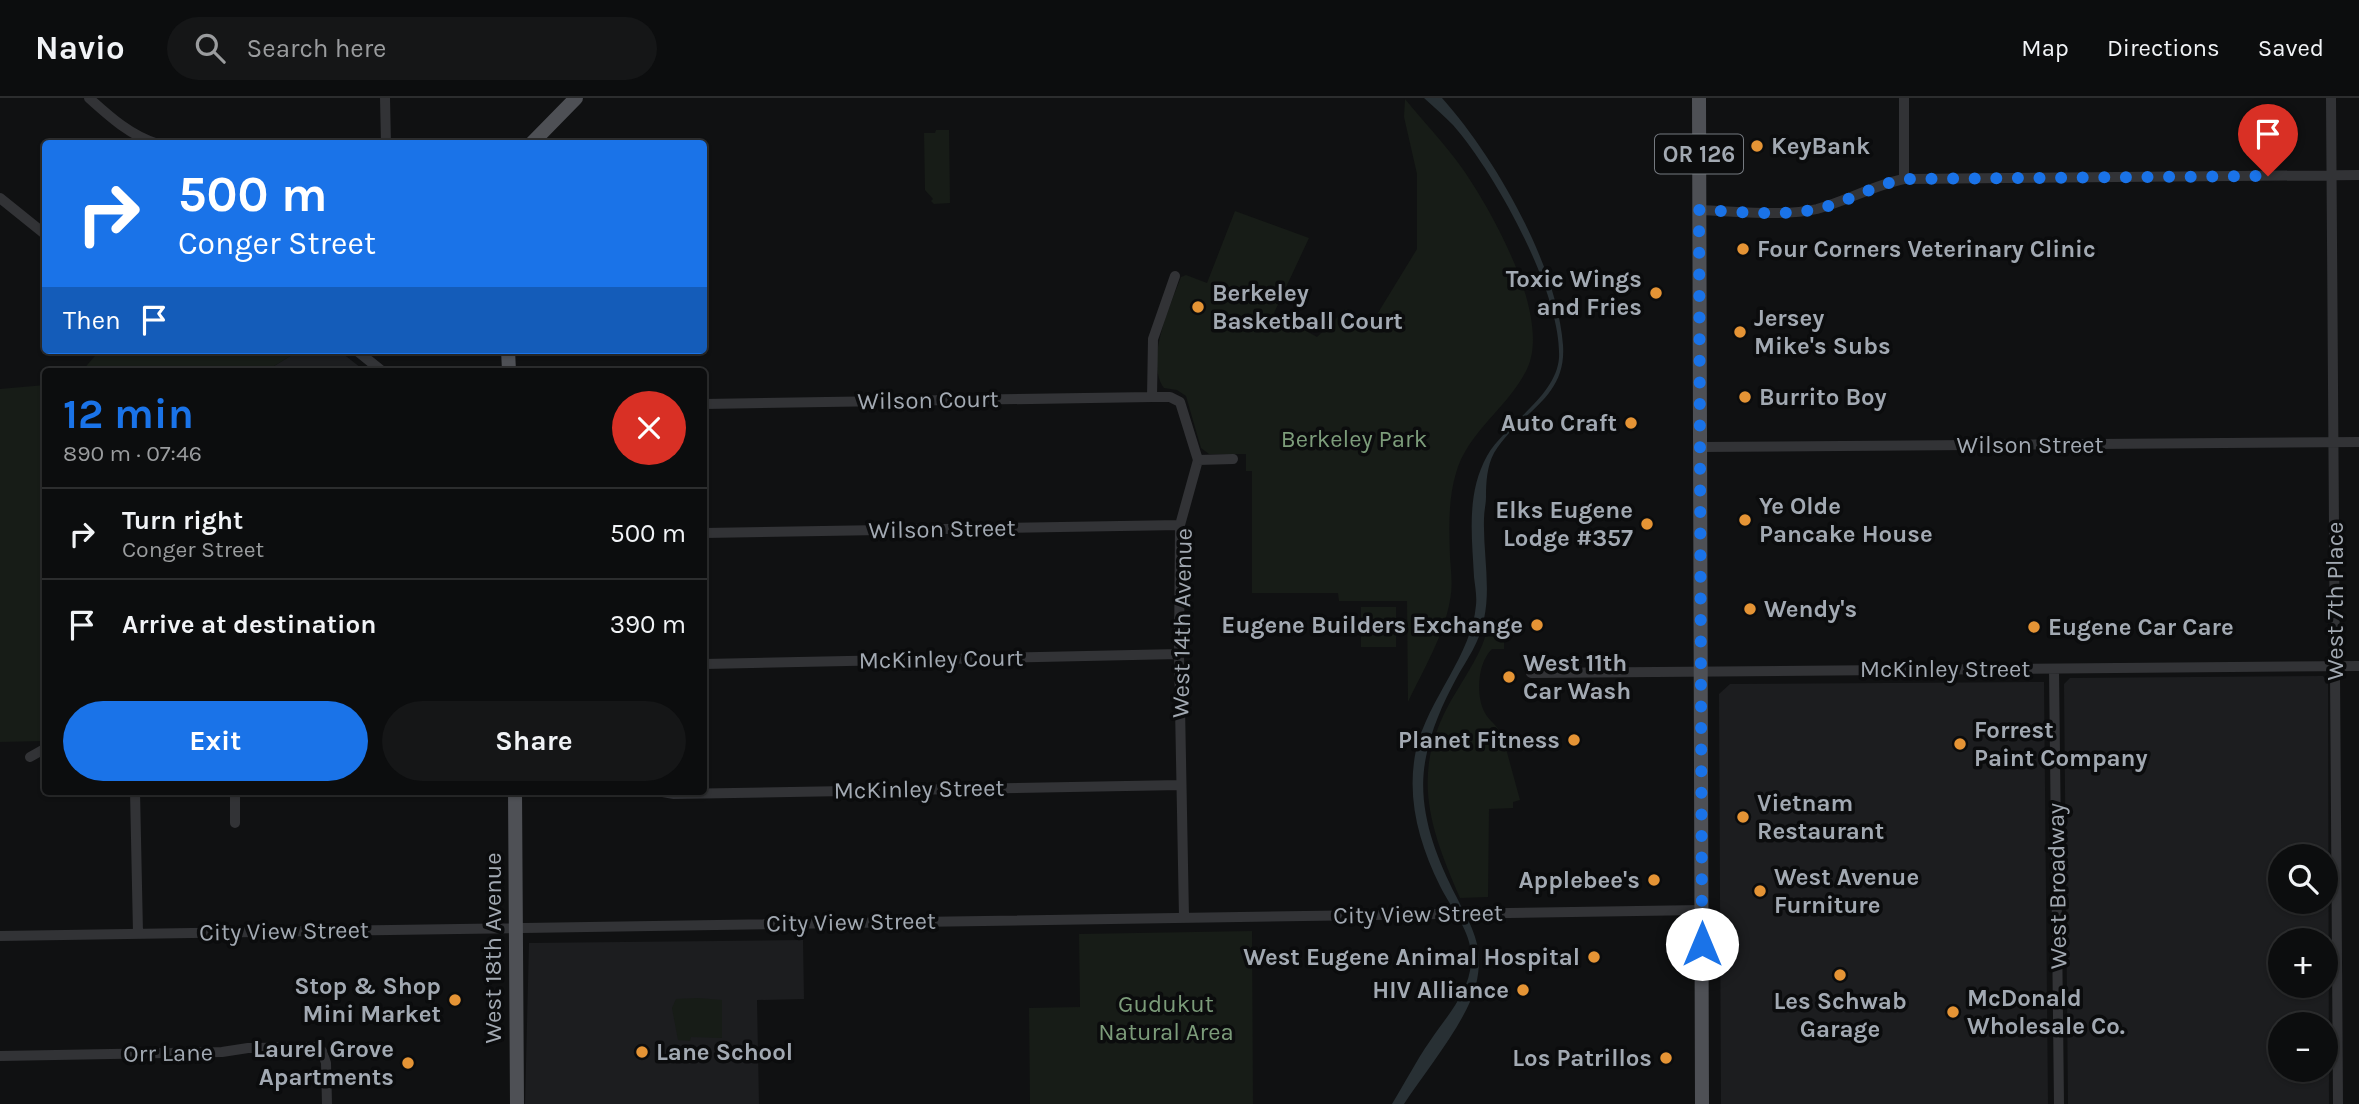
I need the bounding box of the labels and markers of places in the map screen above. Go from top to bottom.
pin [2238,104,2298,176]
place label: KeyBank [1771,132,1870,160]
marker: KeyBank [1749,138,1765,154]
place label: Four Corners Veterinary Clinic [1757,235,2096,263]
marker: Four Corners Veterinary Clinic [1735,241,1751,257]
place label: Toxic Wings and Fries [1506,265,1642,321]
place label: Berkeley Basketball Court [1212,279,1403,335]
marker: Toxic Wings and Fries [1648,285,1664,301]
marker: Berkeley Basketball Court [1190,299,1206,315]
place label: Jersey Mike's Subs [1754,304,1891,360]
marker: Jersey Mike's Subs [1732,324,1748,340]
place label: Burrito Boy [1759,383,1887,411]
marker: Burrito Boy [1737,389,1753,405]
place label: Auto Craft [1501,409,1617,437]
marker: Auto Craft [1623,415,1639,431]
place label: Ye Olde Pancake House [1759,492,1933,548]
place label: Elks Eugene Lodge #357 [1495,496,1633,552]
marker: Ye Olde Pancake House [1737,512,1753,528]
marker: Elks Eugene Lodge #357 [1639,516,1655,532]
place label: Wendy's [1764,595,1857,623]
marker: Wendy's [1742,601,1758,617]
place label: Eugene Builders Exchange [1221,611,1523,639]
place label: Eugene Car Care [2048,613,2234,641]
marker: Eugene Builders Exchange [1529,617,1545,633]
marker: Eugene Car Care [2026,619,2042,635]
place label: West 11th Car Wash [1523,649,1631,705]
marker: West 11th Car Wash [1501,669,1517,685]
place label: Forrest Paint Company [1974,716,2148,772]
place label: Planet Fitness [1398,726,1560,754]
marker: Planet Fitness [1566,732,1582,748]
marker: Forrest Paint Company [1952,736,1968,752]
place label: Vietnam Restaurant [1757,789,1884,845]
marker: Vietnam Restaurant [1735,809,1751,825]
place label: West Avenue Furniture [1774,863,1919,919]
place label: Applebee's [1519,866,1640,894]
marker: Applebee's [1646,872,1662,888]
marker: West Avenue Furniture [1752,883,1768,899]
place label: West Eugene Animal Hospital [1243,943,1580,971]
marker: West Eugene Animal Hospital [1586,949,1602,965]
marker: Les Schwab Garage [1832,967,1848,983]
place label: Stop & Shop Mini Market [294,972,441,1028]
place label: HIV Alliance [1372,976,1509,1004]
marker: HIV Alliance [1515,982,1531,998]
place label: McDonald Wholesale Co. [1967,984,2125,1040]
place label: Les Schwab Garage [1773,987,1907,1043]
marker: Stop & Shop Mini Market [447,992,463,1008]
marker: McDonald Wholesale Co. [1945,1004,1961,1020]
place label: Laurel Grove Apartments [253,1035,394,1091]
place label: Lane School [656,1038,793,1066]
marker: Lane School [634,1044,650,1060]
place label: Los Patrillos [1512,1044,1652,1072]
marker: Los Patrillos [1658,1050,1674,1066]
marker: Laurel Grove Apartments [400,1055,416,1071]

